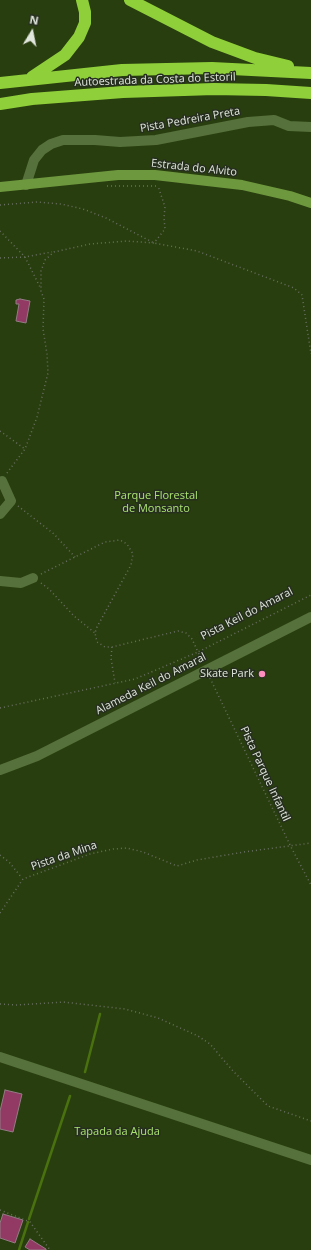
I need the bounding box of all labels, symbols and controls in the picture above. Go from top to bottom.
north arrow [12,12,52,52]
text: N [28,12,40,28]
street label: Autoestrada da Costa do Estoril [74,71,236,89]
street label: Pista Pedreira Preta [139,105,241,135]
street label: Estrada do Alvito [150,157,238,179]
park label: Parque Florestal de Monsanto [114,489,198,515]
street label: Pista Keil do Amaral [199,585,295,643]
street label: Alameda Keil do Amaral [94,650,208,718]
place label: Skate Park [200,667,254,681]
marker: Skate Park [257,669,267,679]
street label: Pista Parque Infantil [237,724,293,824]
street label: Pista da Mina [29,839,99,873]
park label: Tapada da Ajuda [74,1125,160,1139]

